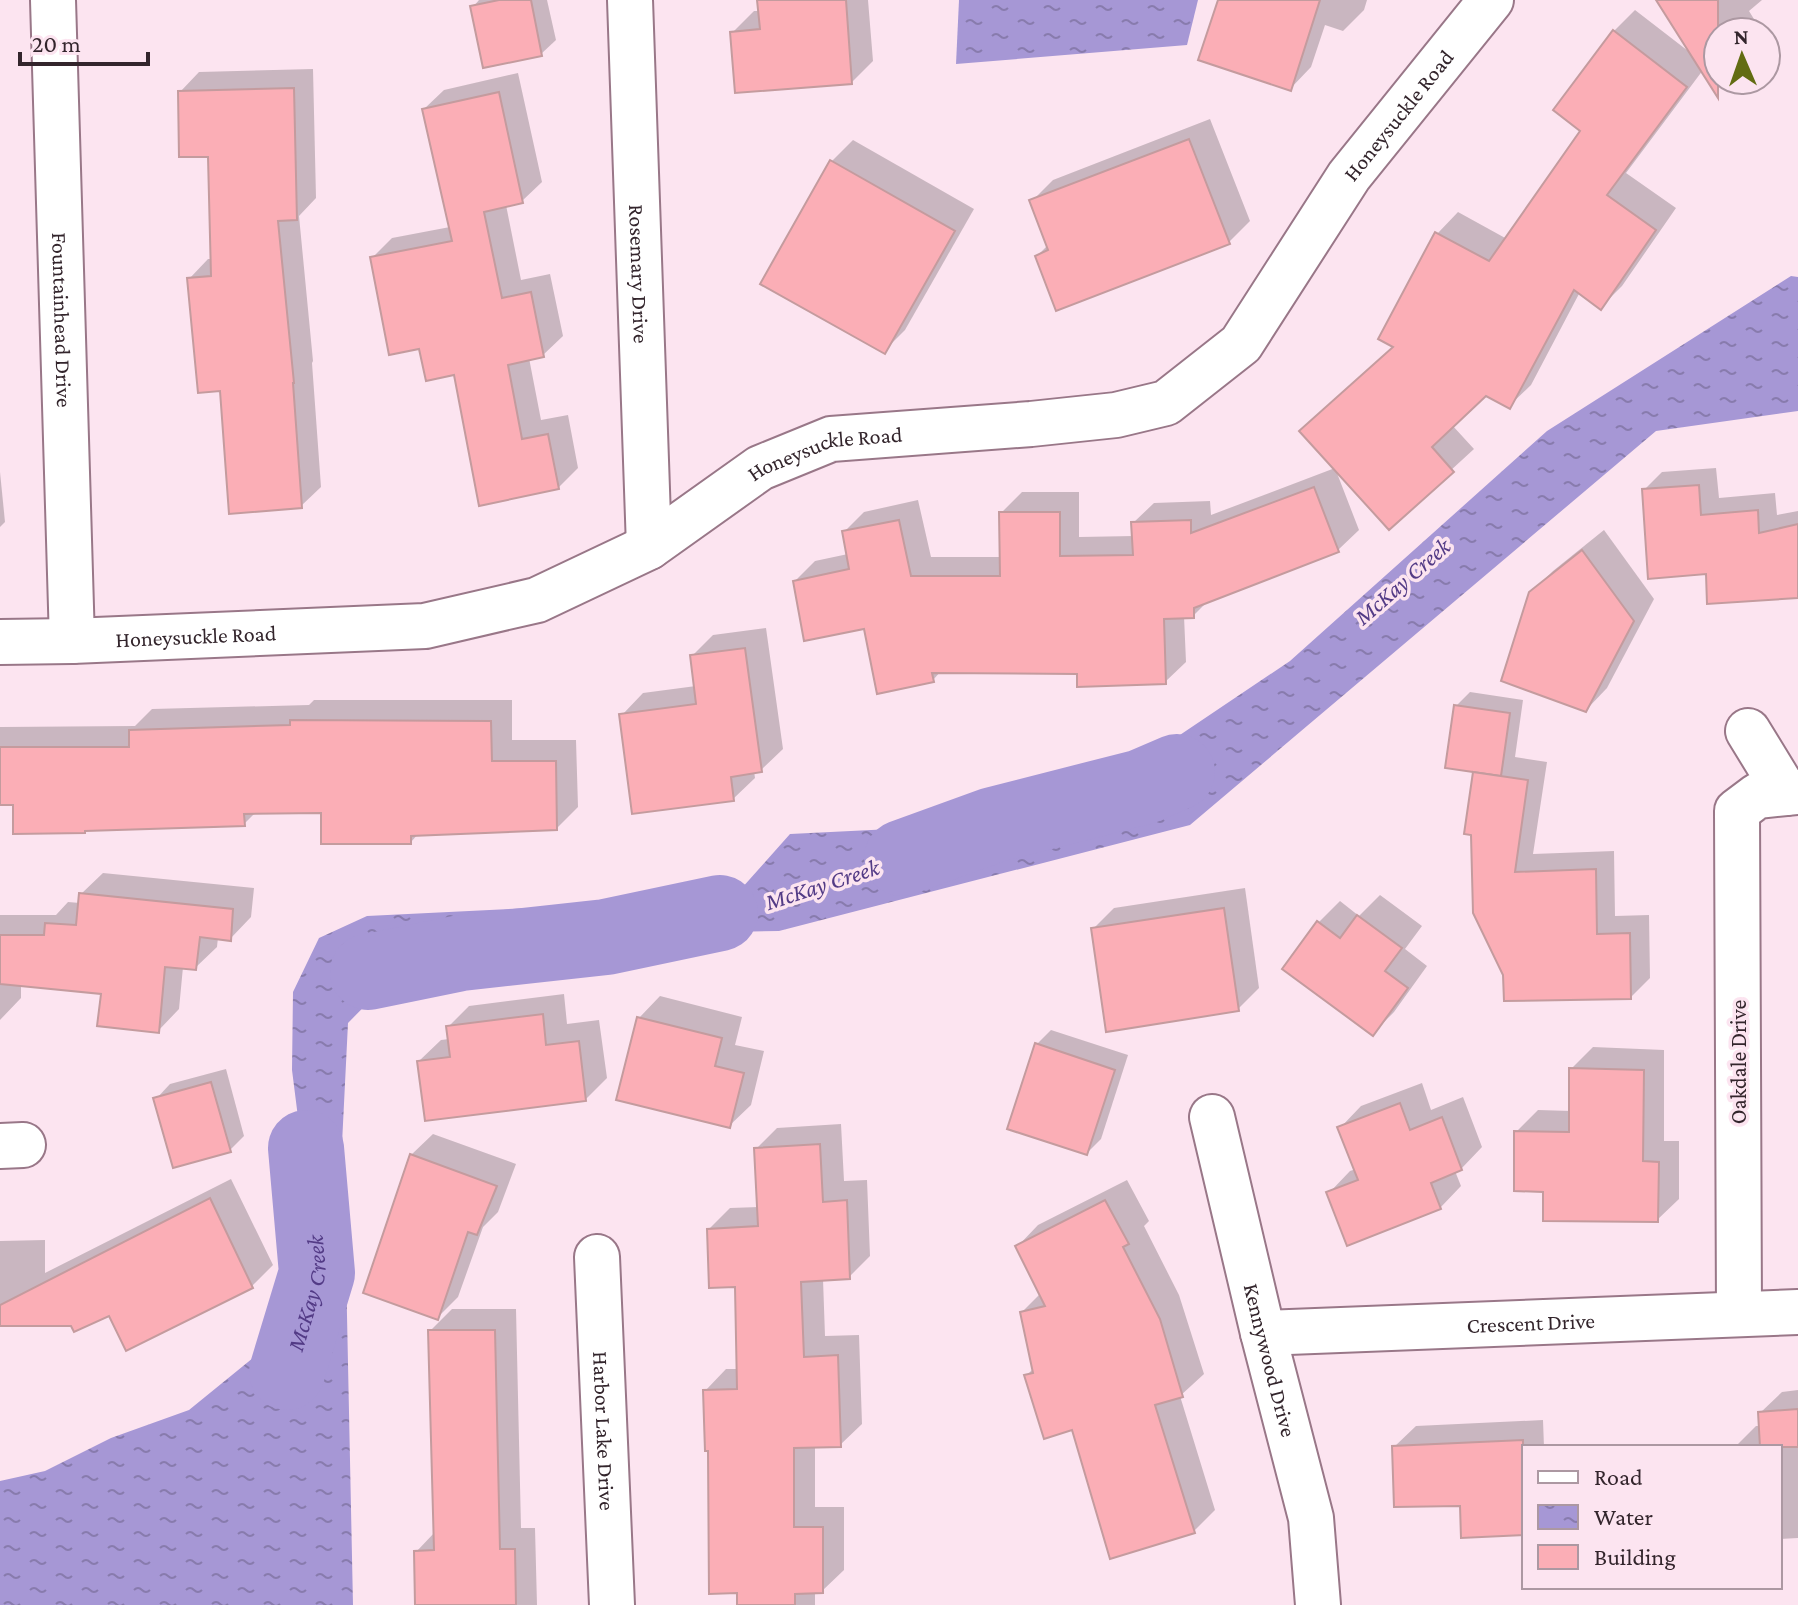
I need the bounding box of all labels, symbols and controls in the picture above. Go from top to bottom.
scale bar [20,16,148,66]
north arrow [1702,16,1782,96]
text: N [1733,24,1749,49]
text: 20 m [32,30,81,57]
street label: Honeysuckle Road [1338,44,1459,186]
street label: Rosemary Drive [625,204,654,344]
street label: Fountainhead Drive [47,232,78,408]
street label: Honeysuckle Road [742,421,903,486]
water label: McKay Creek [1348,531,1457,631]
street label: Honeysuckle Road [115,620,277,652]
water label: McKay Creek [761,852,884,915]
street label: Oakdale Drive [1726,1000,1751,1124]
water label: McKay Creek [280,1233,331,1355]
street label: Kennywood Drive [1239,1281,1302,1439]
street label: Crescent Drive [1466,1307,1595,1337]
street label: Harbor Lake Drive [589,1351,620,1511]
legend [1522,1445,1782,1589]
text: Road [1594,1463,1643,1490]
text: Water [1594,1503,1653,1530]
text: Building [1594,1543,1676,1570]

